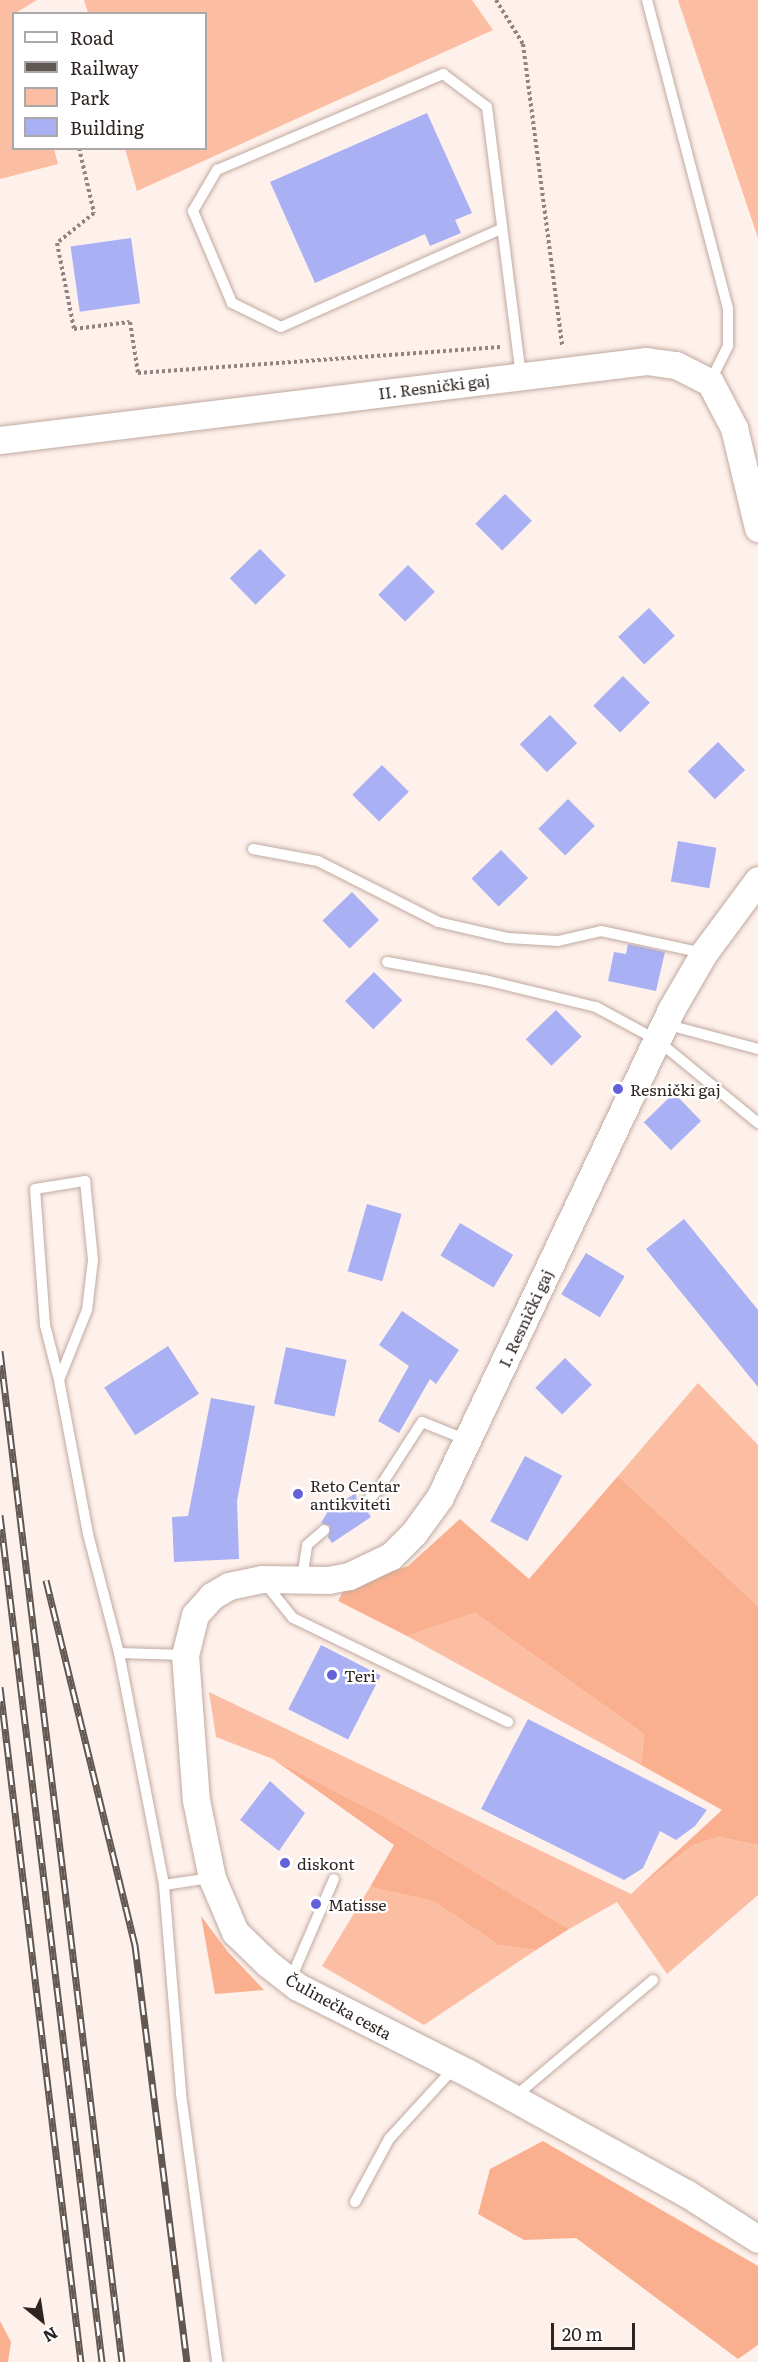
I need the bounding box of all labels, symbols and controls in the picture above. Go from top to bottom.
legend [12,12,207,150]
text: Road [70,24,114,51]
text: Railway [70,54,139,81]
text: Park [70,84,109,111]
text: Building [70,114,144,141]
street label: II. Resnički gaj [377,370,491,402]
place label: Resnički gaj [630,1079,721,1099]
marker: Resnički gaj [611,1082,625,1096]
street label: I. Resnički gaj [494,1266,556,1370]
place label: Reto Centar antikviteti [310,1475,400,1513]
marker: Reto Centar antikviteti [291,1487,305,1501]
place label: Teri [344,1665,376,1685]
marker: Teri [325,1668,339,1682]
place label: diskont [297,1853,355,1873]
marker: diskont [278,1856,292,1870]
place label: Matisse [328,1894,386,1914]
marker: Matisse [309,1897,323,1911]
street label: Čulinečka cesta [283,1969,395,2043]
north arrow [12,2290,72,2350]
scale bar [554,2311,638,2349]
text: 20 m [562,2320,603,2347]
text: N [39,2322,63,2349]

